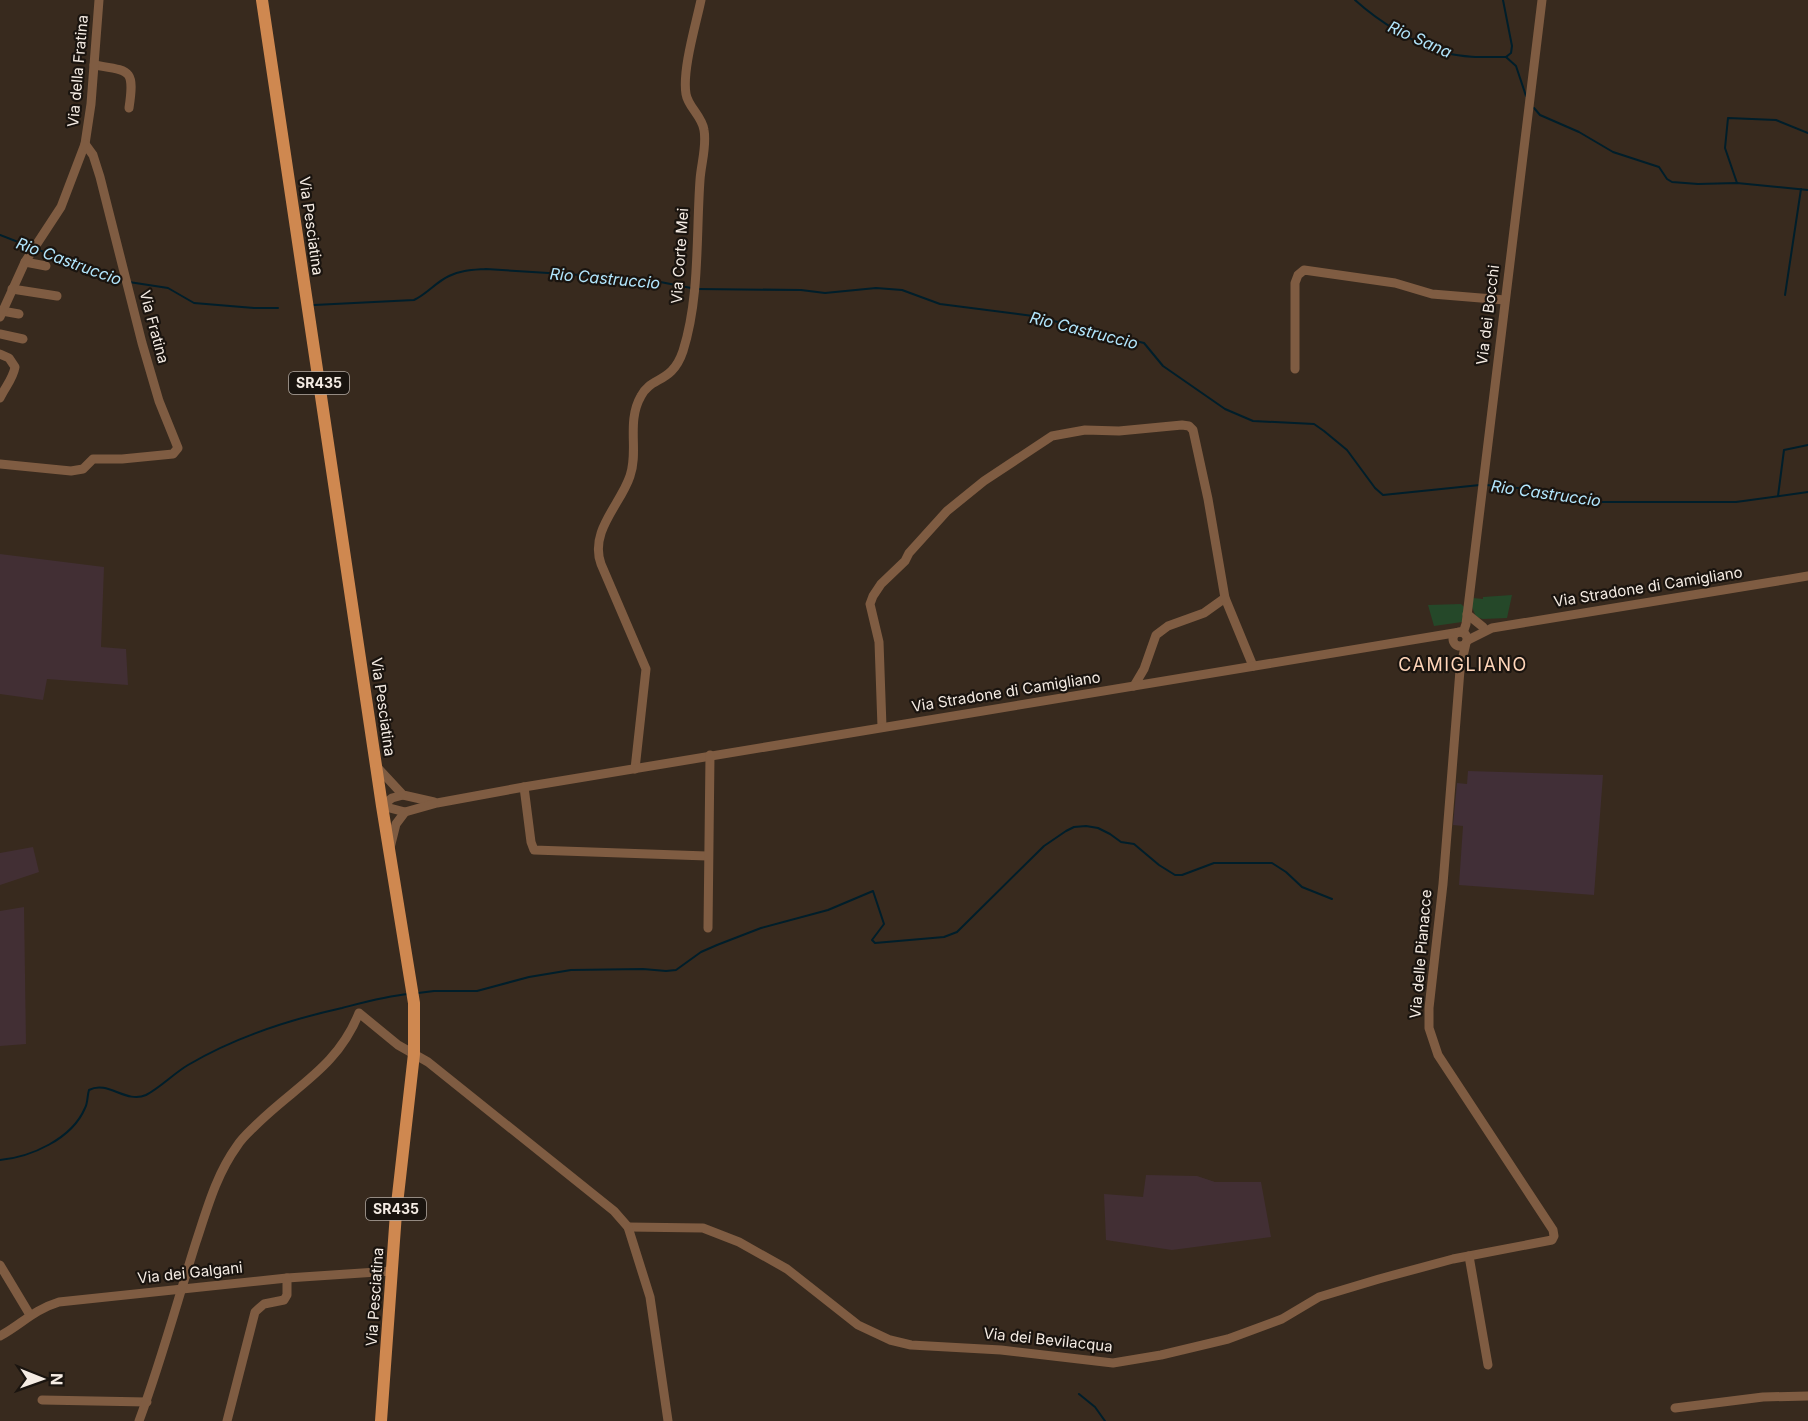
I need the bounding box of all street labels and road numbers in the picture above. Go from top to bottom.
street label: Via della Fratina [63,14,92,128]
street label: Via Pesciatina [295,175,328,276]
street label: Via Corte Mei [667,207,692,305]
street label: Via dei Bocchi [1472,264,1503,366]
street label: Via Fratina [136,288,173,366]
road number: SR435 [289,372,349,394]
street label: Via Stradone di Camigliano [1552,562,1744,611]
street label: Via Pesciatina [367,656,400,757]
street label: Via Stradone di Camigliano [910,667,1102,716]
street label: Via delle Pianacce [1405,889,1436,1019]
road number: SR435 [366,1198,426,1220]
street label: Via Pesciatina [362,1247,387,1347]
street label: Via dei Galgani [136,1258,244,1287]
street label: Via dei Bevilacqua [982,1323,1114,1356]

